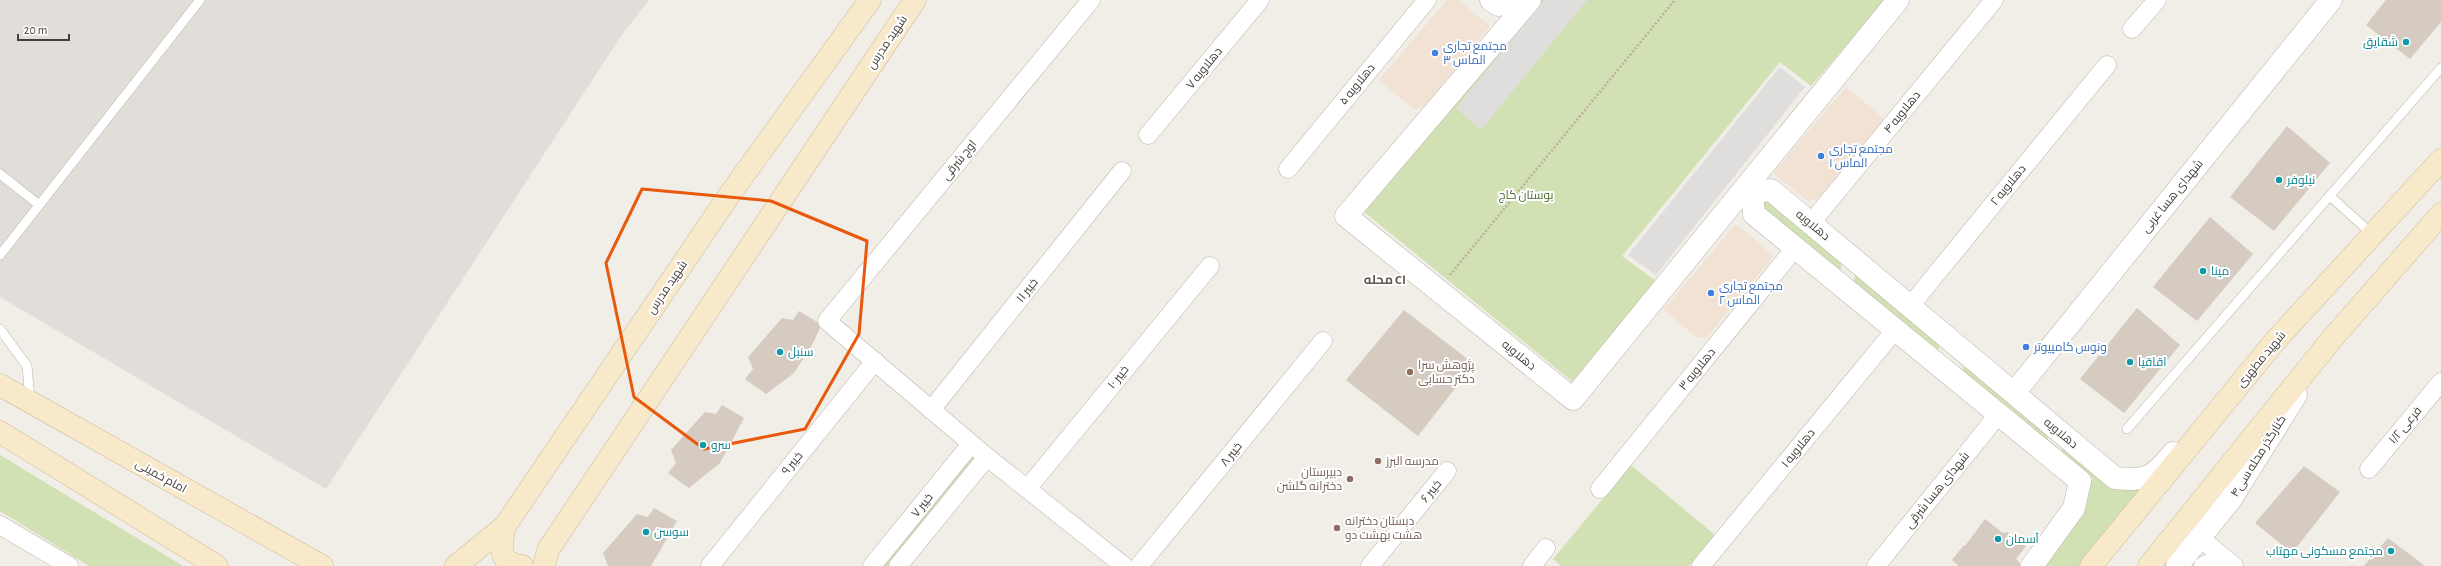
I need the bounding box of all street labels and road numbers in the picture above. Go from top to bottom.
street label: شهید مدرس [865,13,910,71]
street label: دهلاویه ۷ [1184,45,1225,92]
street label: دهلاویه ۵ [1337,61,1378,107]
street label: دهلاویه ۴ [1882,89,1923,136]
street label: اوج شرقی [939,138,980,184]
street label: شهدای هسا غربی [2139,157,2206,235]
street label: دهلاویه ۲ [1988,162,2029,208]
street label: دهلاویه [1793,208,1832,243]
street label: شهید مدرس [645,258,690,316]
street label: خیبر ۱۱ [1014,276,1041,305]
street label: شهید مطهری [2234,329,2288,390]
street label: دهلاویه [1499,338,1539,373]
street label: دهلاویه ۳ [1677,346,1718,393]
street label: خیبر ۱۰ [1105,363,1132,392]
street label: فرعی ۱/۲ [2386,404,2425,446]
street label: کنارگذر محله سی۴ [2228,413,2289,499]
street label: دهلاویه [2041,416,2080,451]
street label: دهلاویه ۱ [1779,426,1818,470]
street label: خیبر ۸ [1218,440,1245,469]
street label: خیبر ۹ [779,449,805,477]
street label: شهدای هسا شرقی [1903,449,1972,531]
street label: امام خمینی [132,457,189,497]
street label: خیبر ۶ [1418,477,1444,505]
street label: خیبر ۷ [909,491,936,520]

